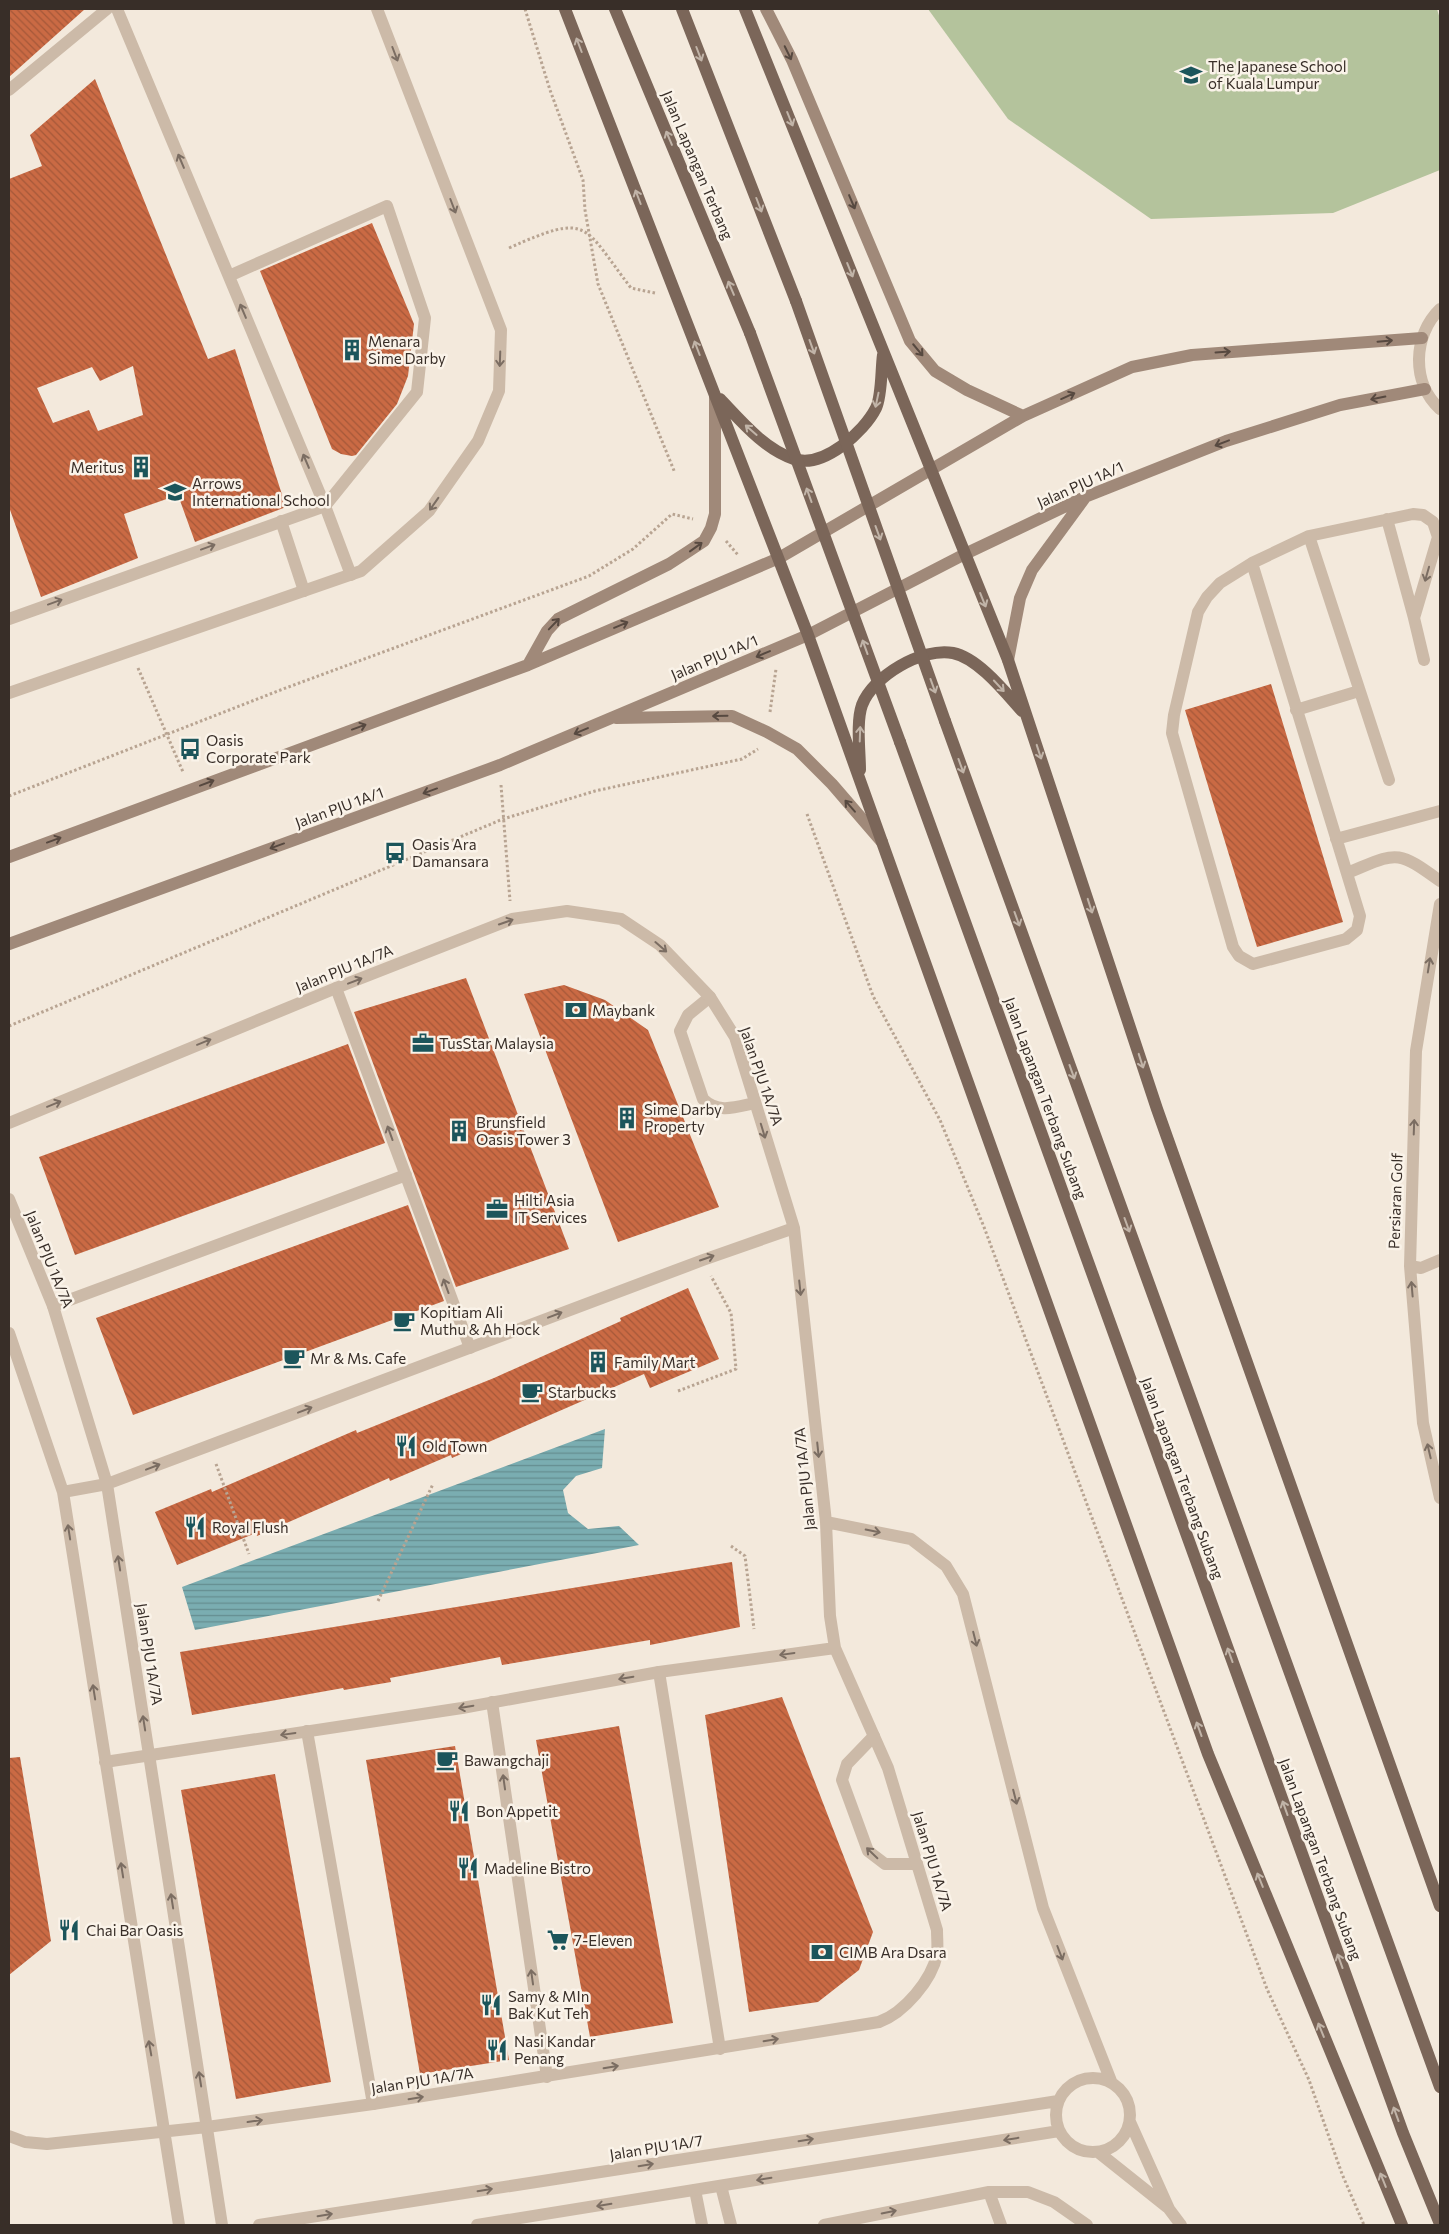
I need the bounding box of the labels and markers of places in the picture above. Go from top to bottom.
place label: The Japanese School of Kuala Lumpur [1208,57,1347,92]
school or university icon: The Japanese School of Kuala Lumpur [1178,62,1204,88]
place label: Menara Sime Darby [368,332,446,367]
building icon: Menara Sime Darby [339,337,365,363]
building icon: Meritus [128,454,154,480]
place label: Meritus [71,458,124,476]
place label: Arrows International School [192,474,330,509]
school or university icon: Arrows International School [162,479,188,505]
place label: Oasis Corporate Park [206,731,311,766]
bus stop icon: Oasis Corporate Park [177,736,203,762]
place label: Oasis Ara Damansara [412,835,489,870]
bus stop icon: Oasis Ara Damansara [382,840,408,866]
bank icon: Maybank [563,997,589,1023]
place label: Maybank [592,1001,655,1019]
office icon: TusStar Malaysia [410,1030,436,1056]
place label: TusStar Malaysia [439,1034,554,1052]
place label: Sime Darby Property [644,1100,722,1135]
building icon: Sime Darby Property [614,1105,640,1131]
place label: Brunsfield Oasis Tower 3 [476,1113,571,1148]
building icon: Brunsfield Oasis Tower 3 [446,1118,472,1144]
place label: Hilti Asia IT Services [514,1191,587,1226]
office icon: Hilti Asia IT Services [484,1196,510,1222]
place label: Kopitiam Ali Muthu & Ah Hock [420,1303,540,1338]
cafe icon: Kopitiam Ali Muthu & Ah Hock [391,1308,417,1334]
cafe icon: Mr & Ms. Cafe [281,1345,307,1371]
place label: Mr & Ms. Cafe [310,1349,406,1367]
building icon: Family Mart [585,1349,611,1375]
place label: Family Mart [614,1353,696,1371]
cafe icon: Starbucks [519,1379,545,1405]
place label: Starbucks [548,1383,616,1401]
restaurant icon: Old Town [393,1433,419,1459]
place label: Old Town [422,1437,487,1455]
restaurant icon: Royal Flush [182,1514,208,1540]
place label: Royal Flush [212,1518,289,1536]
cafe icon: Bawangchaji [434,1747,460,1773]
place label: Bawangchaji [464,1751,549,1769]
restaurant icon: Bon Appetit [446,1798,472,1824]
place label: Bon Appetit [476,1802,558,1820]
restaurant icon: Madeline Bistro [455,1855,481,1881]
place label: Madeline Bistro [484,1859,591,1877]
restaurant icon: Chai Bar Oasis [56,1917,82,1943]
place label: Chai Bar Oasis [86,1921,184,1939]
supermarket icon: 7-Eleven [545,1927,571,1953]
place label: 7-Eleven [574,1931,633,1949]
bank icon: CIMB Ara Dsara [809,1939,835,1965]
place label: CIMB Ara Dsara [839,1943,947,1961]
place label: Samy & MIn Bak Kut Teh [508,1987,589,2022]
restaurant icon: Samy & MIn Bak Kut Teh [478,1992,504,2018]
place label: Nasi Kandar Penang [514,2032,596,2067]
restaurant icon: Nasi Kandar Penang [484,2037,510,2063]

